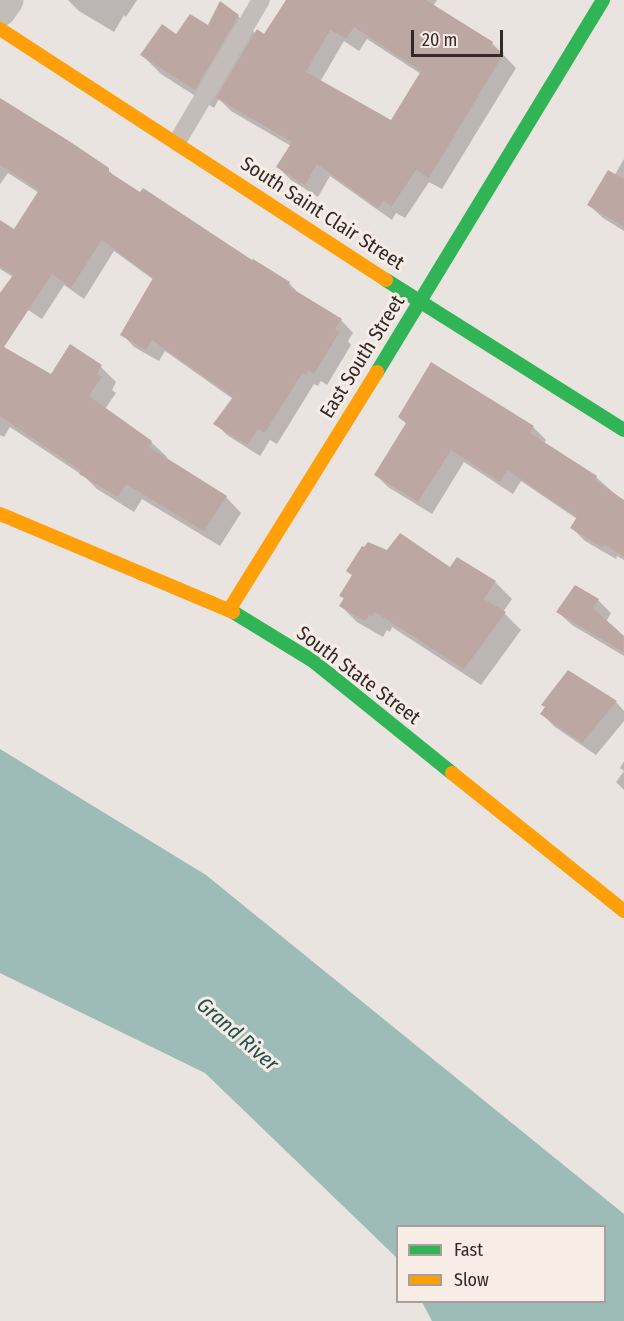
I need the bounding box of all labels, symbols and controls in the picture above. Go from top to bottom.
scale bar [414,18,506,56]
text: 20 m [422,29,457,51]
street label: South Saint Clair Street [236,152,408,276]
street label: East South Street [316,291,410,423]
street label: South State Street [291,622,425,730]
water label: Grand River [191,993,283,1077]
legend [396,1225,606,1303]
text: Fast [454,1239,483,1261]
text: Slow [454,1269,489,1291]

